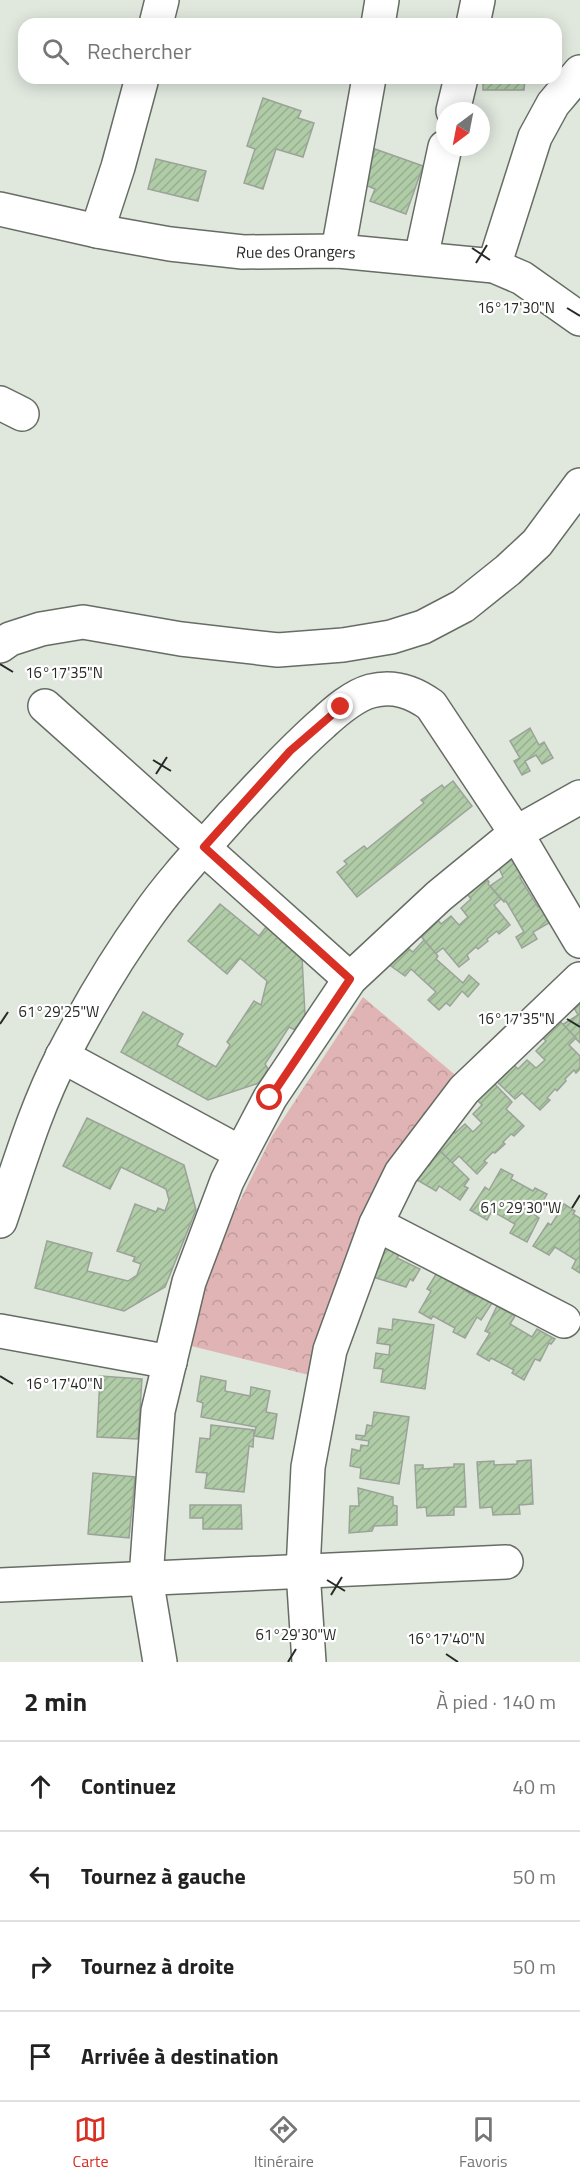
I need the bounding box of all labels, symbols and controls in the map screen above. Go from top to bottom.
search box [18,18,562,84]
text: Rechercher [87,34,192,68]
icon: search [39,35,72,68]
north arrow [436,102,490,156]
street label: Rue des Orangers [235,239,357,265]
text: 16°17'30"N [477,296,555,319]
text: 16°17'35"N [25,661,103,684]
route end [327,693,353,719]
text: 61°29'25"W [19,1000,99,1023]
text: 16°17'35"N [477,1007,555,1030]
route start [256,1084,282,1110]
text: 61°29'30"W [481,1196,561,1219]
text: 16°17'40"N [25,1372,103,1395]
text: 61°29'30"W [256,1623,336,1646]
text: 16°17'40"N [407,1627,485,1650]
text: 2 min [24,1682,87,1721]
text: À pied · 140 m [436,1686,556,1717]
text: Continuez [81,1769,176,1803]
icon: ahead [24,1770,57,1803]
text: 40 m [512,1771,556,1802]
text: Tournez à gauche [81,1859,246,1893]
icon: left [24,1860,57,1893]
text: 50 m [512,1861,556,1892]
text: Tournez à droite [81,1949,234,1983]
icon: right [24,1950,57,1983]
text: 50 m [512,1951,556,1982]
text: Arrivée à destination [81,2039,279,2073]
icon: arrive [24,2040,57,2073]
tab: Carte [73,2113,109,2173]
tab: Itinéraire [254,2113,314,2173]
tab: Favoris [459,2113,507,2173]

